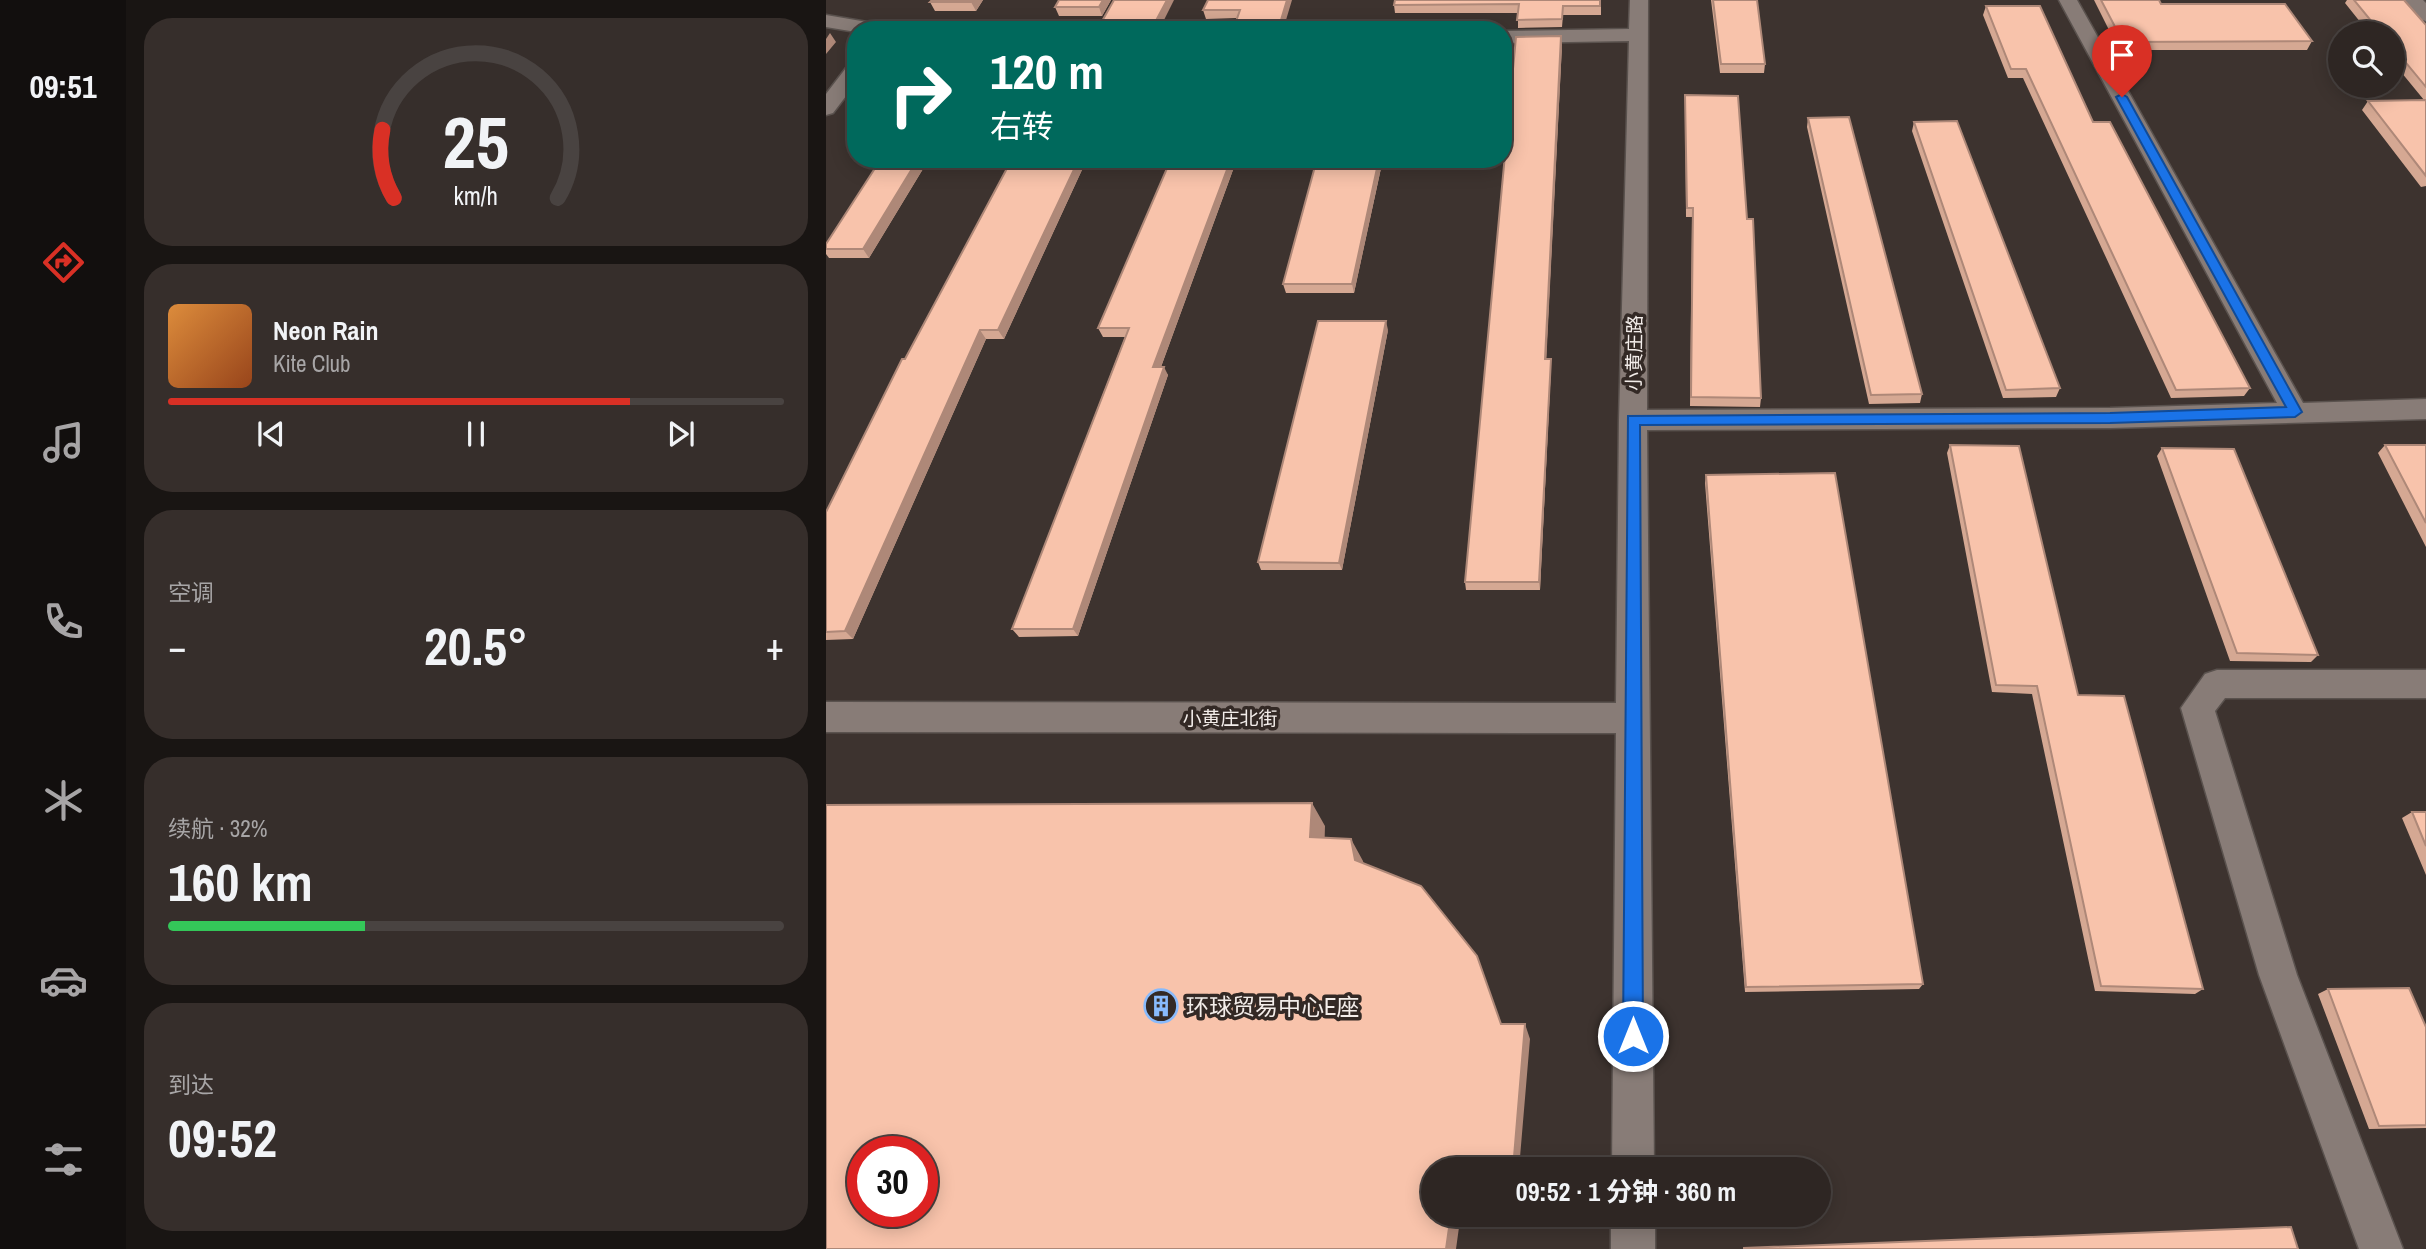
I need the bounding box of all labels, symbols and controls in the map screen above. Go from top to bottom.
map controls [2328,21,2405,98]
button: search [2328,21,2405,98]
pin [2092,25,2152,97]
icon: arrive [2103,36,2141,74]
text: 120 m [990,38,1104,104]
icon: right [875,49,966,140]
text: 09:51 [29,65,97,108]
text: 25 [443,93,509,191]
text: 右转 [990,105,1054,148]
text: km/h [454,179,498,213]
icon: directions [39,238,88,287]
text: Neon Rain [273,313,378,348]
street label: 小黄庄路 [1620,315,1648,391]
text: Kite Club [273,348,351,379]
icon: previous [252,415,290,453]
icon: pause [457,415,495,453]
icon: next [662,415,700,453]
icon: music [39,418,88,467]
text: 空调 [168,577,214,608]
icon: phone [39,597,88,646]
text: 20.5° [424,611,528,681]
text: − [168,621,186,672]
text: + [766,621,784,672]
street label: 小黄庄北街 [1182,705,1278,731]
icon: climate [39,776,88,825]
text: 续航 · 32% [168,813,267,844]
text: 160 km [168,847,313,917]
icon: car [39,956,88,1005]
building icon: 环球贸易中心E座 [1142,987,1180,1025]
place label: 环球贸易中心E座 [1186,991,1360,1022]
position arrow [1596,999,1670,1073]
text: 到达 [168,1069,214,1100]
text: 09:52 [168,1103,277,1173]
icon: filters [39,1135,88,1184]
speed limit sign: 30 [847,1136,938,1227]
text: 09:52 · 1 分钟 · 360 m [1516,1174,1736,1209]

